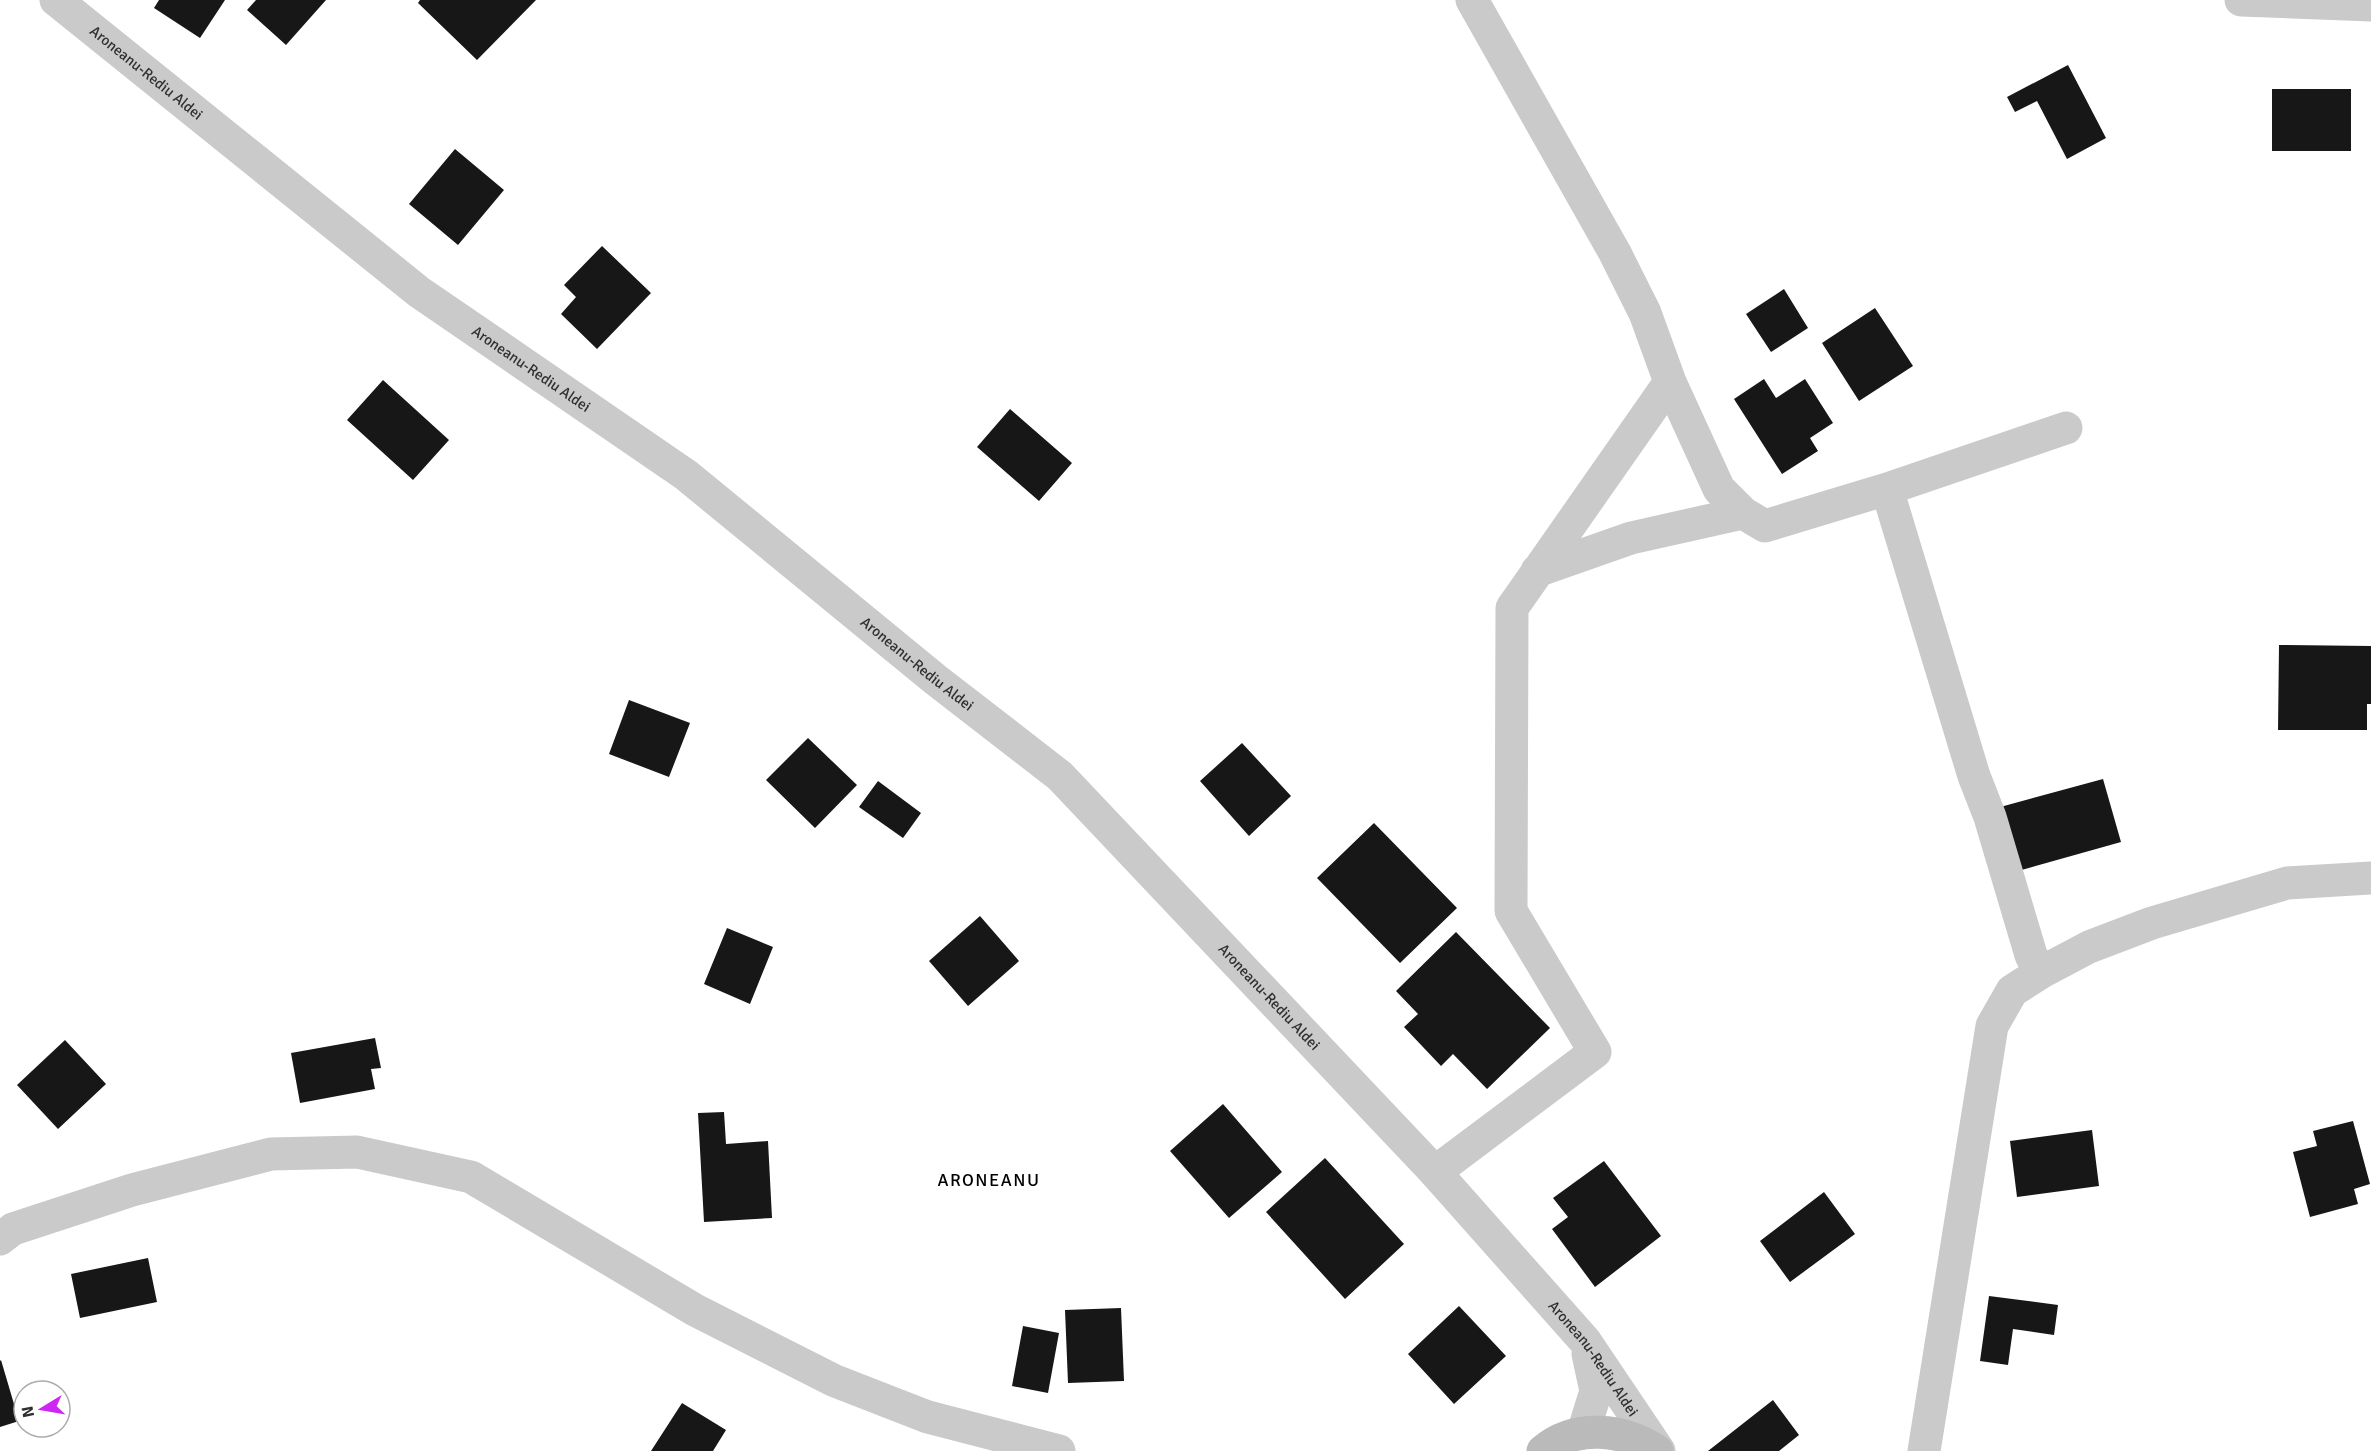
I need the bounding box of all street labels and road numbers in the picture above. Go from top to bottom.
street label: Aroneanu-Rediu Aldei [86,22,207,124]
street label: Aroneanu-Rediu Aldei [468,322,594,416]
street label: Aroneanu-Rediu Aldei [857,613,977,715]
street label: Aroneanu-Rediu Aldei [1215,940,1324,1054]
street label: Aroneanu-Rediu Aldei [1544,1297,1642,1420]

